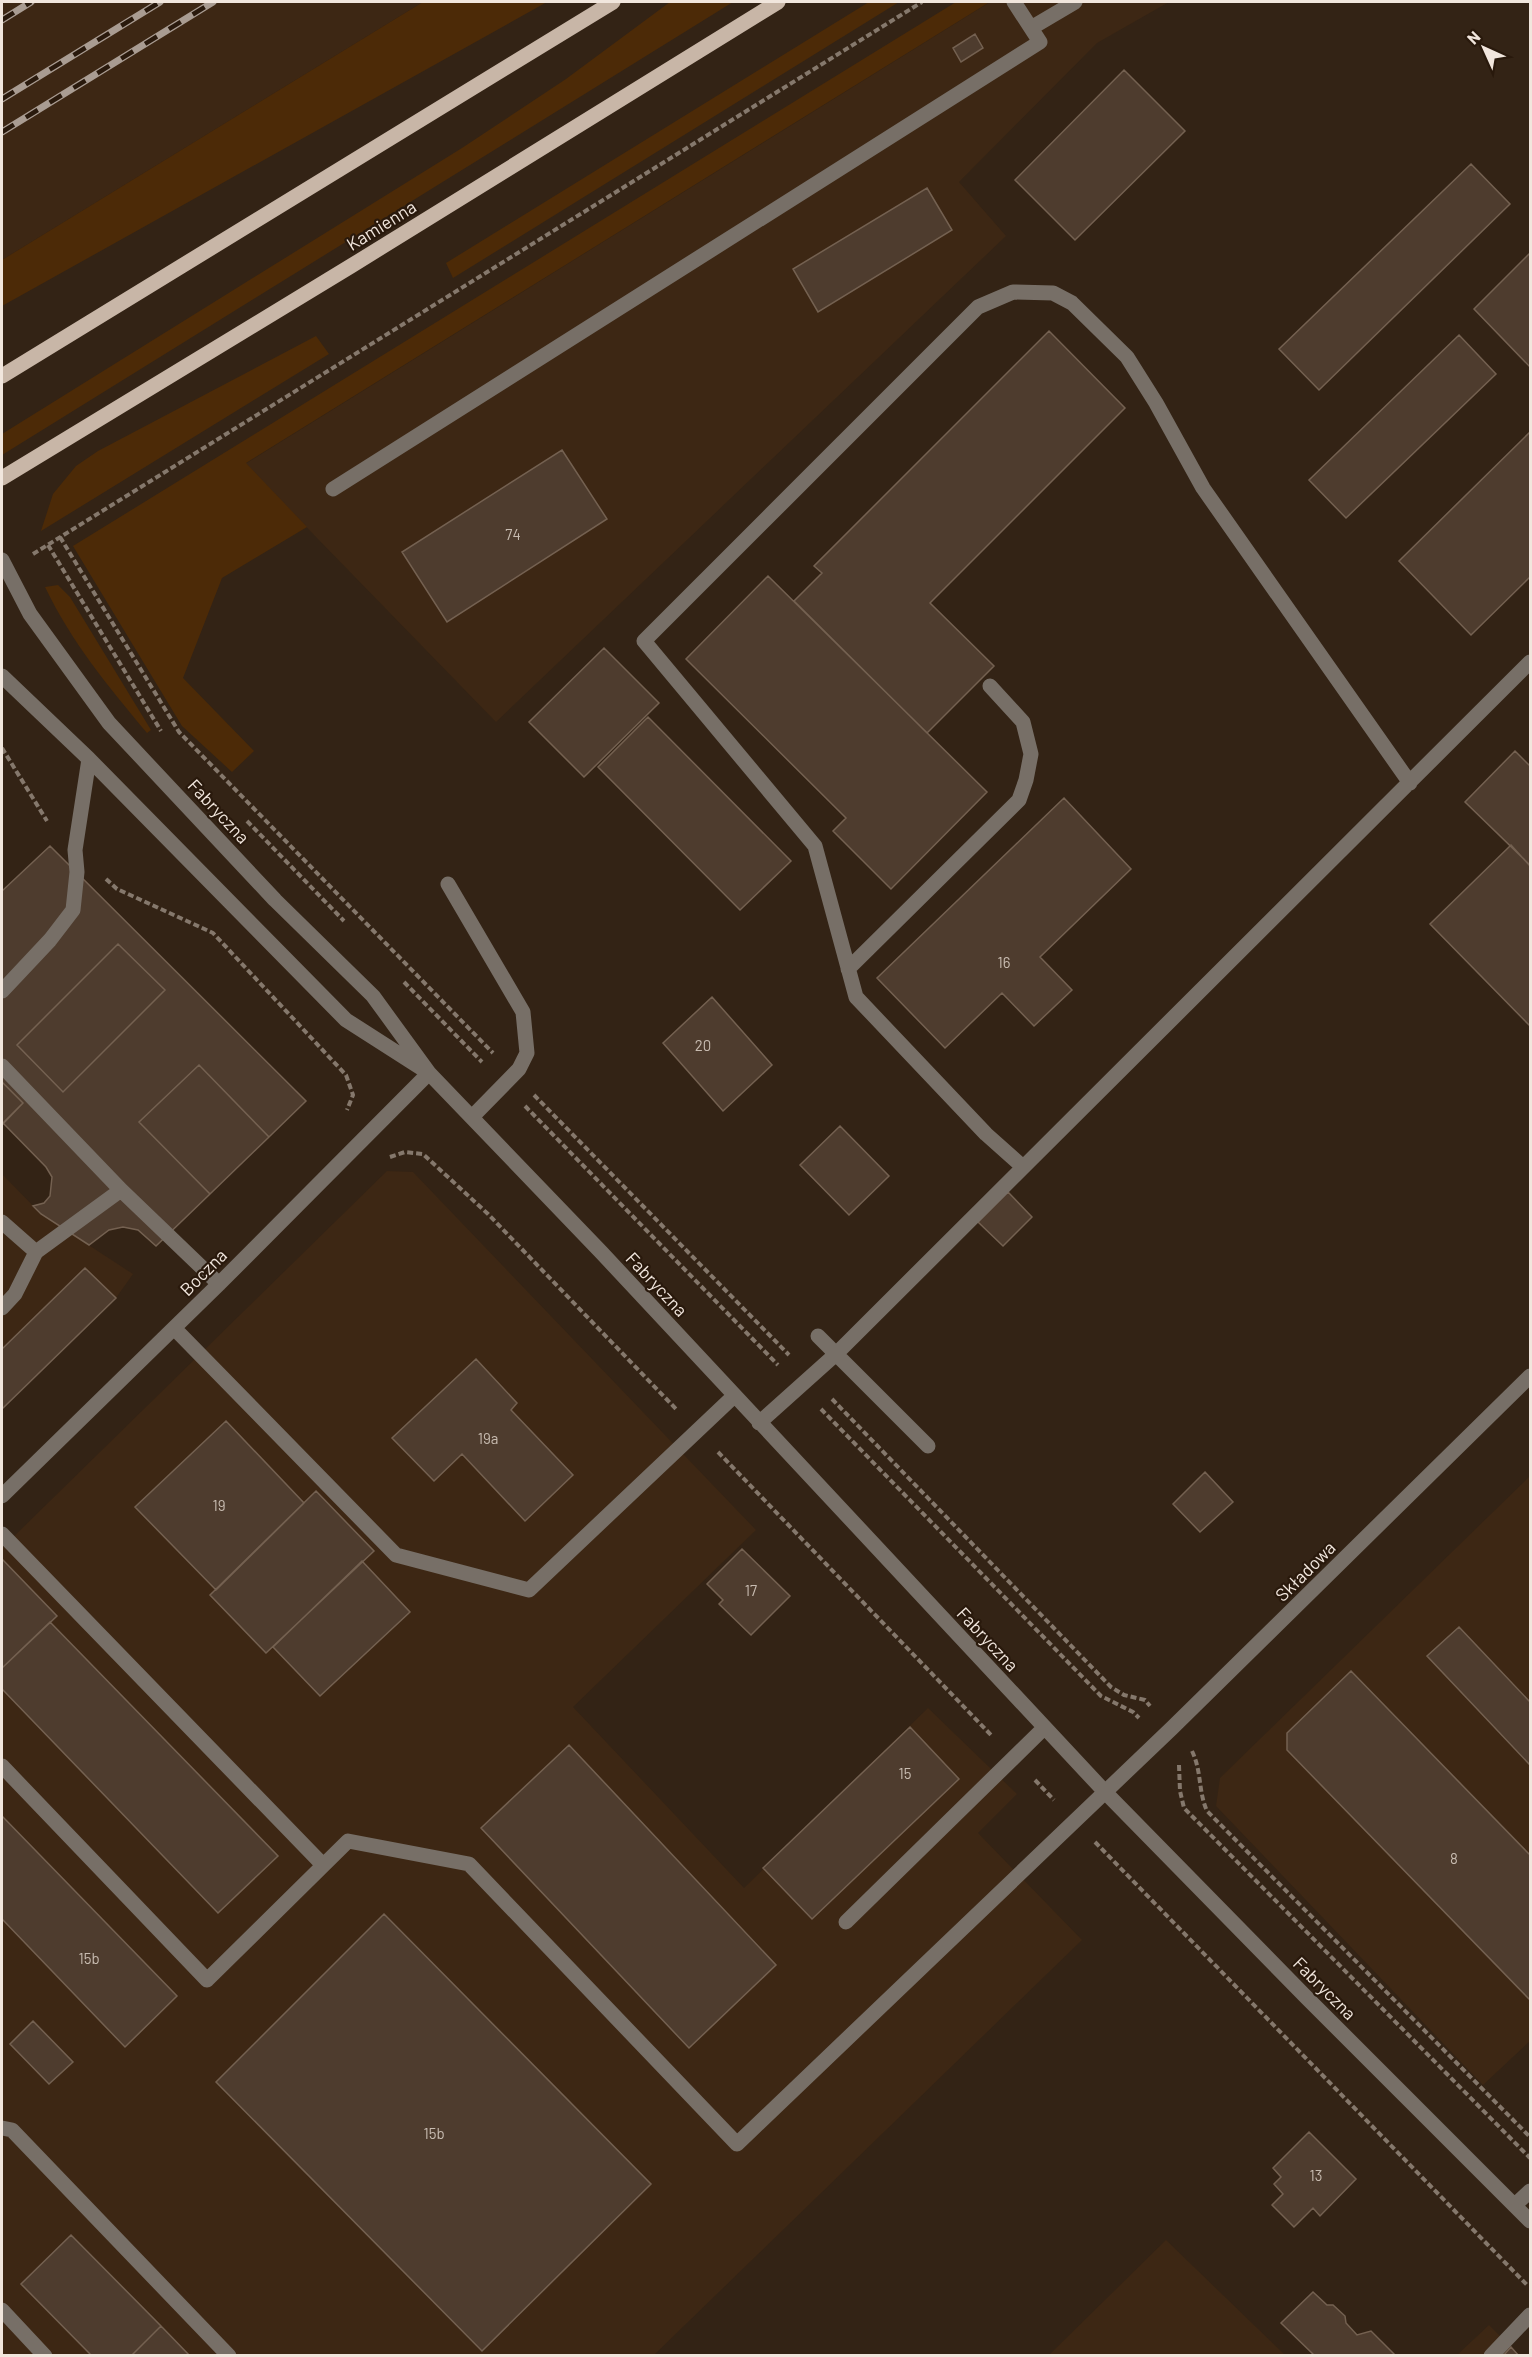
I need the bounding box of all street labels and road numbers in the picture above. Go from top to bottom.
street label: Kamienna [342,195,420,255]
street label: Fabryczna [184,774,254,848]
street label: Boczna [175,1244,231,1300]
street label: Fabryczna [622,1247,692,1321]
street label: Składowa [1270,1536,1340,1606]
street label: Fabryczna [953,1602,1023,1676]
street label: Fabryczna [1289,1952,1361,2024]

